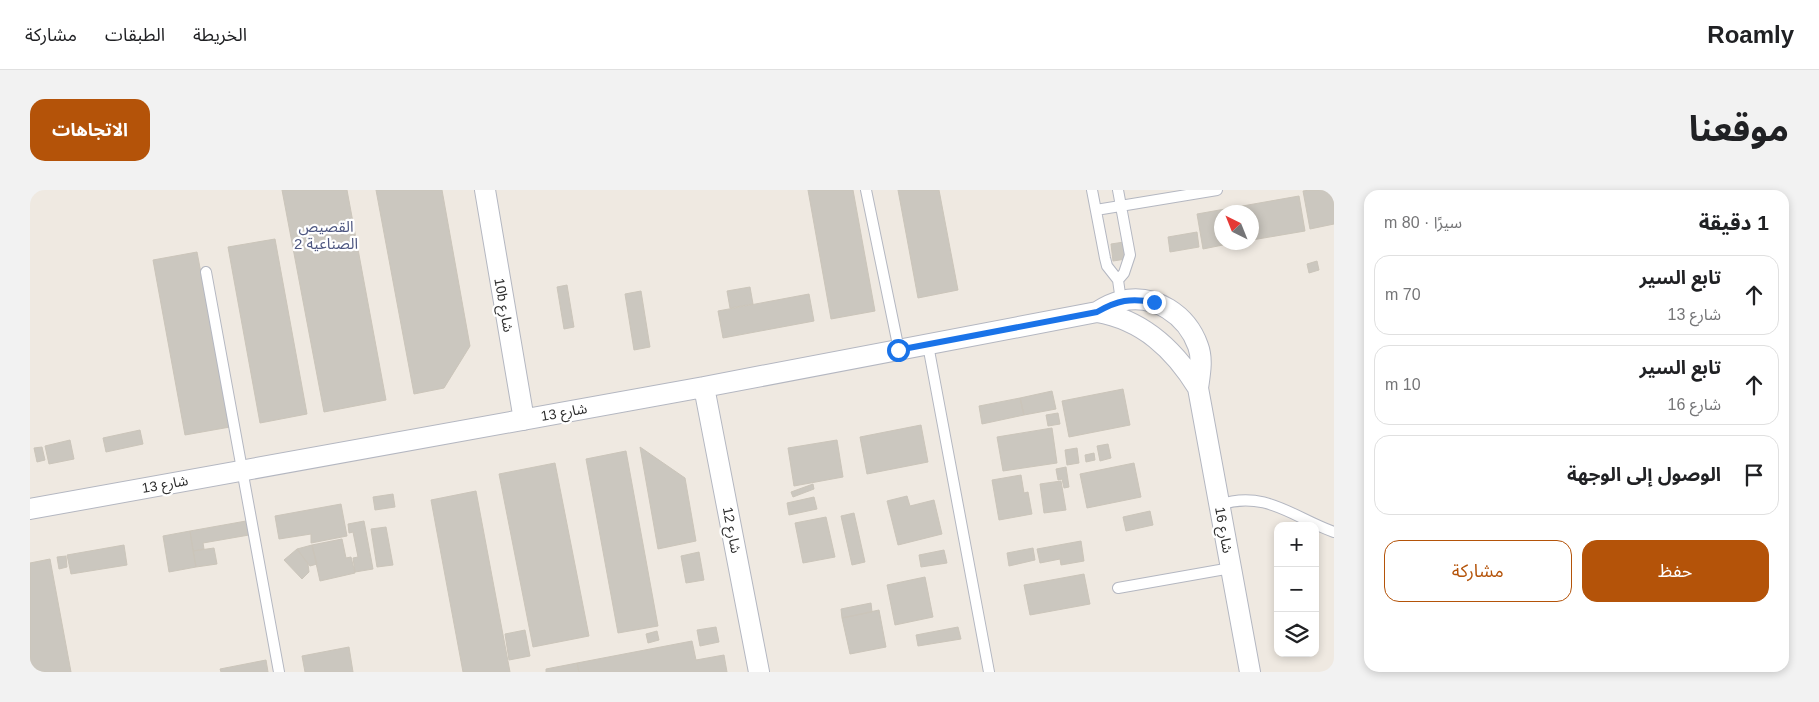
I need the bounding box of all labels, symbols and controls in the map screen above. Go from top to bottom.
text: Roamly [1707,21,1794,48]
text: مشاركة [25,25,77,45]
text: الطبقات [105,25,165,45]
text: الخريطة [193,25,247,45]
button: الاتجاهات [30,99,150,161]
text: موقعنا [1689,109,1789,148]
north arrow [1214,205,1259,250]
text: 1 دقيقة [1699,211,1769,234]
text: سيرًا · 80 m [1384,214,1462,231]
district label: القصيص الصناعية 2 [294,218,358,252]
text: تابع السير [1639,267,1721,288]
street label: 10b شارع [488,277,517,334]
icon: ahead [1740,281,1768,309]
text: 70 m [1385,286,1421,303]
route end [1143,291,1166,314]
text: شارع 13 [1668,306,1721,323]
route start [887,339,910,362]
text: تابع السير [1639,357,1721,378]
icon: ahead [1740,371,1768,399]
text: 10 m [1385,376,1421,393]
text: شارع 16 [1668,396,1721,413]
street label: شارع 13 [540,400,589,427]
icon: arrive [1740,461,1768,489]
text: الوصول إلى الوجهة [1567,464,1721,485]
street label: شارع 13 [141,472,190,499]
street label: شارع 12 [717,506,744,555]
street label: شارع 16 [1209,506,1236,555]
map controls [1274,522,1319,657]
button: + [1274,522,1319,567]
button: مشاركة [1384,540,1572,602]
button: حفظ [1582,540,1769,602]
button: − [1274,567,1319,612]
button: layers [1274,612,1319,657]

